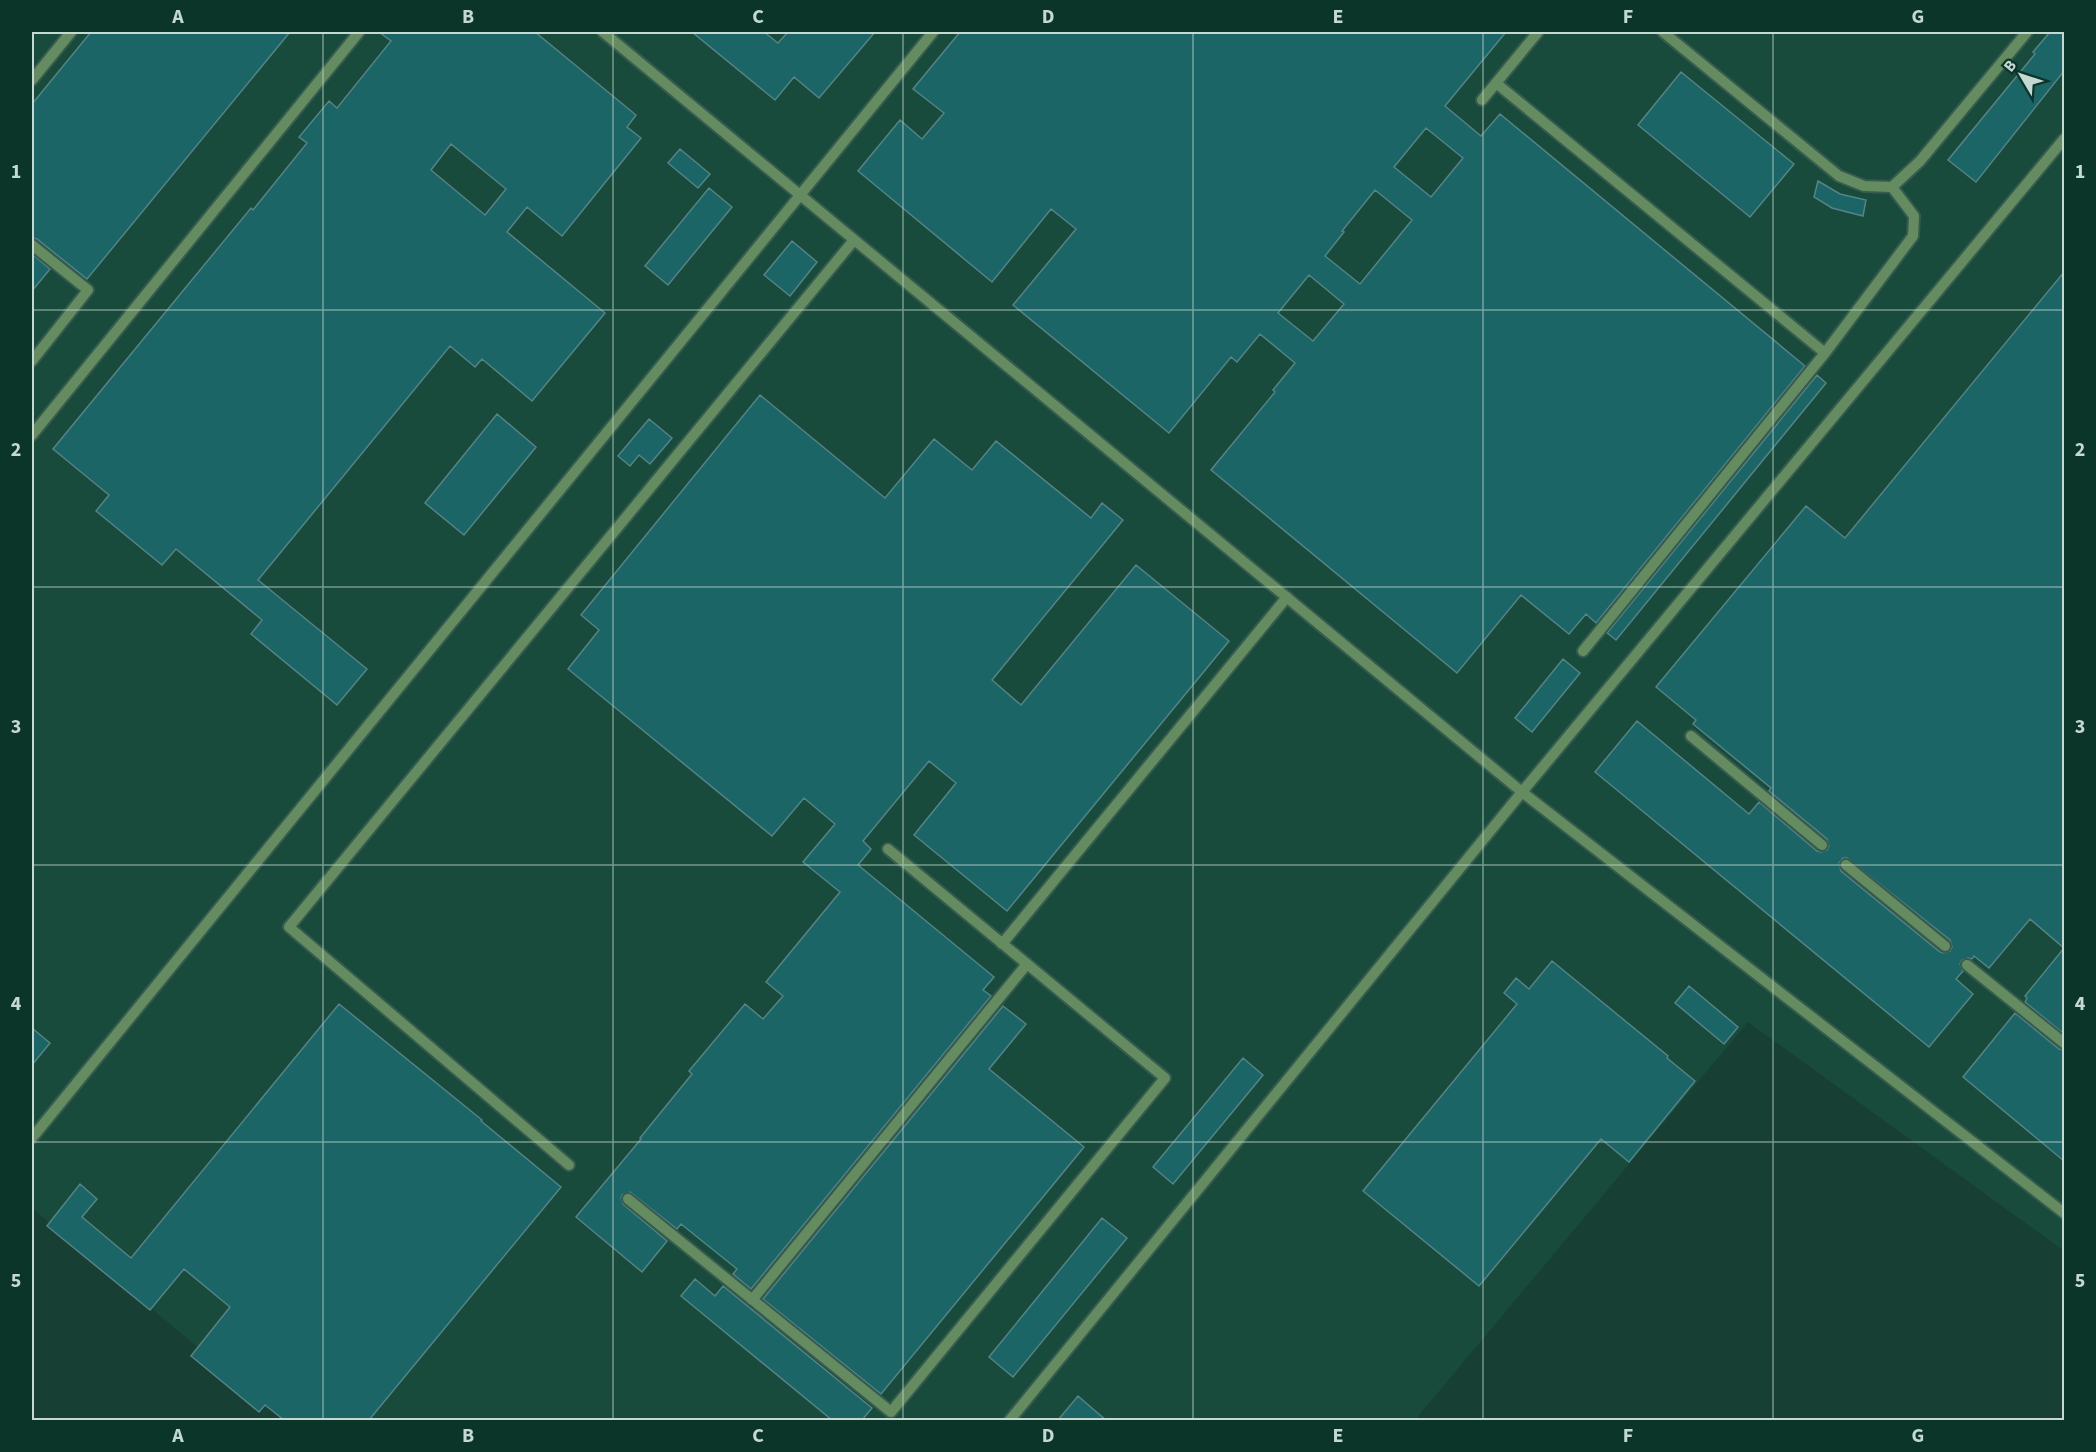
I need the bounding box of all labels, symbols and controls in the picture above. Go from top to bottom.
text: A [171,3,184,31]
text: B [462,3,474,31]
text: C [752,3,764,31]
text: D [1042,3,1054,31]
text: E [1333,3,1343,31]
text: F [1623,3,1633,31]
text: G [1912,3,1924,31]
north arrow [1991,45,2051,105]
text: B [1999,55,2022,77]
text: 1 [11,158,21,186]
text: 1 [2075,158,2085,186]
text: 2 [11,436,21,464]
text: 2 [2075,436,2085,464]
text: 3 [11,713,21,741]
text: 3 [2075,713,2085,741]
text: 4 [11,990,22,1018]
text: 4 [2075,990,2086,1018]
text: 5 [11,1267,21,1295]
text: 5 [2075,1267,2085,1295]
text: A [171,1422,184,1450]
text: B [462,1422,474,1450]
text: C [752,1422,764,1450]
text: D [1042,1422,1054,1450]
text: E [1333,1422,1343,1450]
text: F [1623,1422,1633,1450]
text: G [1912,1422,1924,1450]

